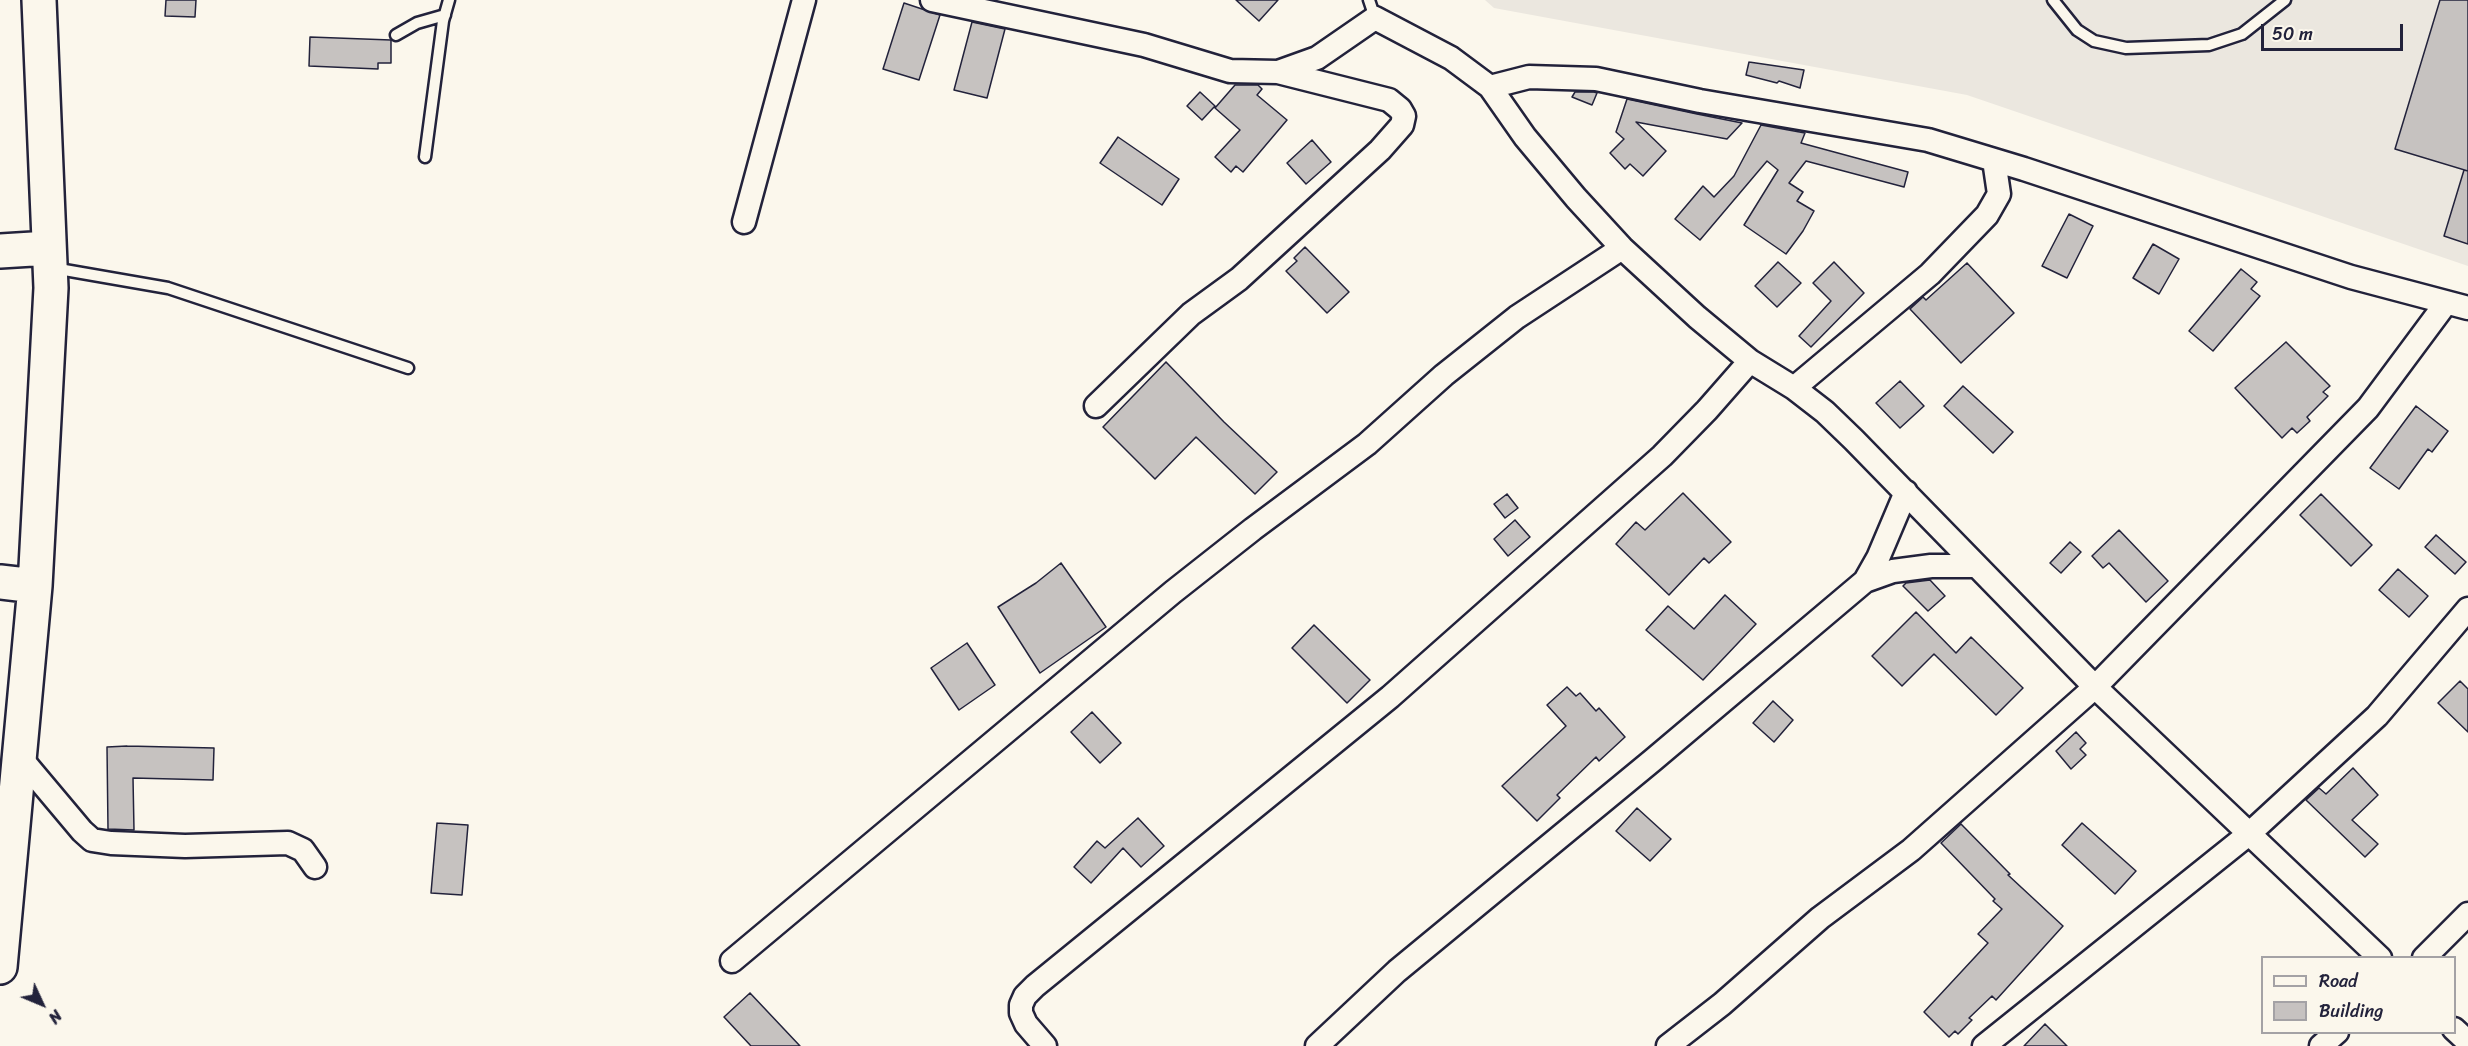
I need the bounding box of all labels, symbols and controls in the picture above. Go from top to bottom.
scale bar [2264,12,2406,50]
text: 50 m [2272,18,2313,50]
legend [2261,956,2456,1034]
text: Road [2319,965,2358,997]
north arrow [12,974,72,1034]
text: Building [2319,995,2383,1027]
text: N [41,1003,70,1031]

